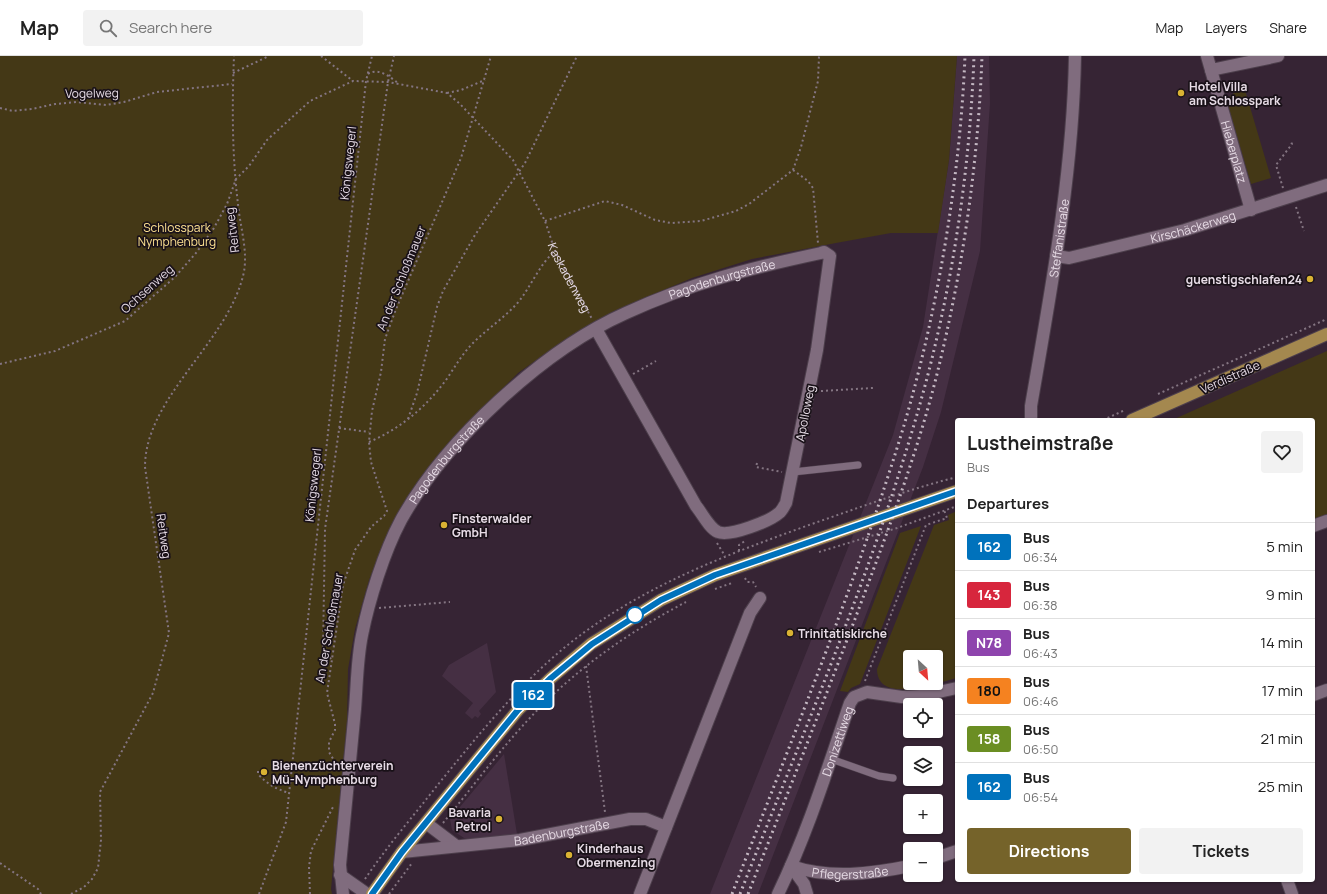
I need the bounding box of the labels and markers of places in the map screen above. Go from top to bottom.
place label: Hotel Villa am Schlosspark [1189,78,1281,109]
marker: Hotel Villa am Schlosspark [1176,88,1186,98]
place label: guenstigschlafen24 [1186,271,1302,288]
marker: guenstigschlafen24 [1305,274,1315,284]
place label: Finsterwalder GmbH [452,510,532,541]
marker: Finsterwalder GmbH [439,520,449,530]
unlabelled marker [626,606,644,624]
place label: Trinitatiskirche [798,625,887,642]
marker: Trinitatiskirche [785,628,795,638]
place label: Bienenzüchterverein Mü-Nymphenburg [272,757,394,788]
marker: Bienenzüchterverein Mü-Nymphenburg [259,767,269,777]
place label: Bavaria Petrol [449,804,491,835]
marker: Bavaria Petrol [494,814,504,824]
place label: Kinderhaus Obermenzing [577,840,655,871]
marker: Kinderhaus Obermenzing [564,850,574,860]

